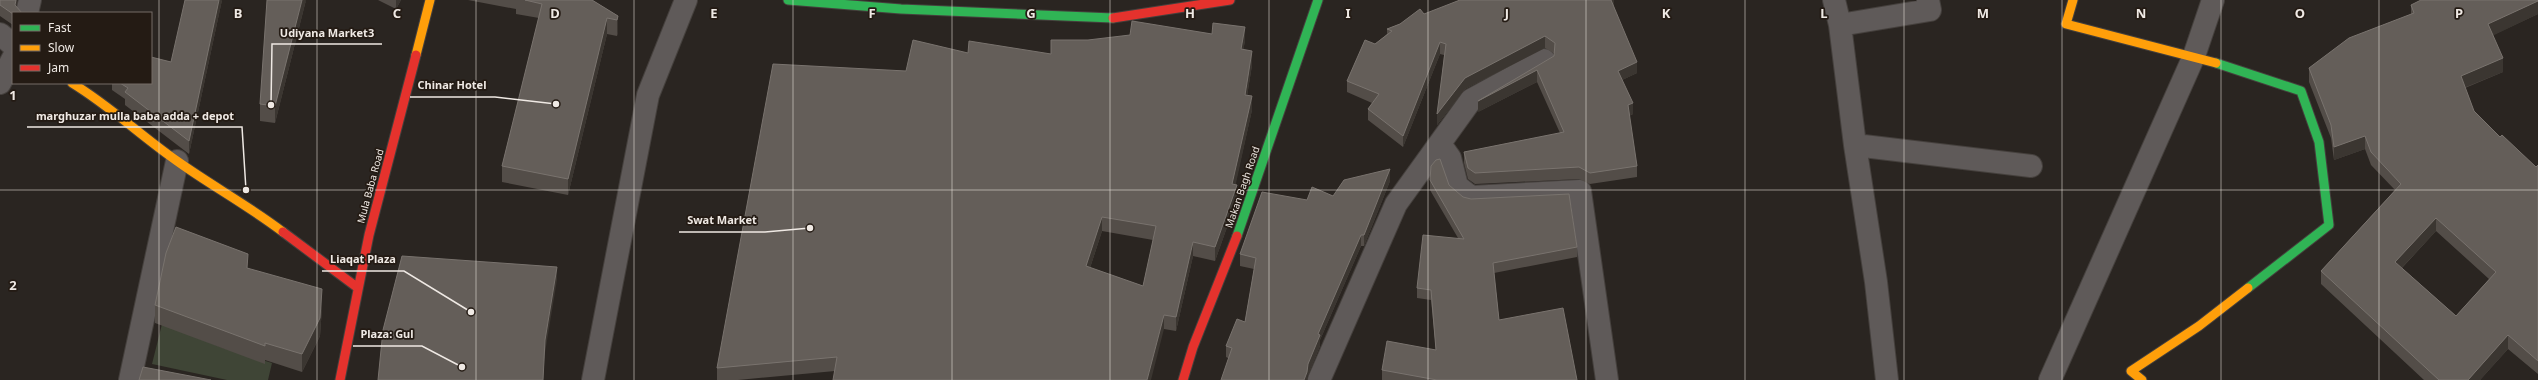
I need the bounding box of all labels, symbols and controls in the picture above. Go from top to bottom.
text: B [234,4,242,22]
text: C [393,4,401,22]
text: D [550,4,560,22]
text: E [710,4,718,22]
text: F [868,4,876,22]
text: G [1026,4,1036,22]
text: H [1185,4,1195,22]
text: I [1345,4,1351,22]
text: J [1504,4,1509,22]
text: K [1662,4,1671,22]
text: L [1820,4,1828,22]
text: M [1977,4,1989,22]
text: N [2136,4,2146,22]
text: O [2295,4,2305,22]
text: P [2455,4,2463,22]
legend [12,12,152,84]
text: Fast [48,19,72,36]
callout: Udiyana Market3 [272,21,382,44]
text: Udiyana Market3 [280,25,374,40]
text: Slow [48,39,75,56]
text: Jam [47,59,69,76]
callout: Chinar Hotel [410,74,495,97]
text: Chinar Hotel [418,77,486,92]
text: 1 [9,86,17,104]
callout: marghuzar mulla baba adda + depot [27,104,242,127]
text: marghuzar mulla baba adda + depot [36,108,234,123]
street label: Makan Bagh Road [1221,144,1263,230]
street label: Mula Baba Road [353,147,387,225]
callout: Swat Market [679,209,765,232]
text: Swat Market [687,212,757,227]
callout: Liaqat Plaza [322,248,404,271]
text: Liaqat Plaza [330,251,396,266]
text: 2 [9,276,17,294]
callout: Plaza: Gul [353,323,422,346]
text: Plaza: Gul [360,326,414,341]

